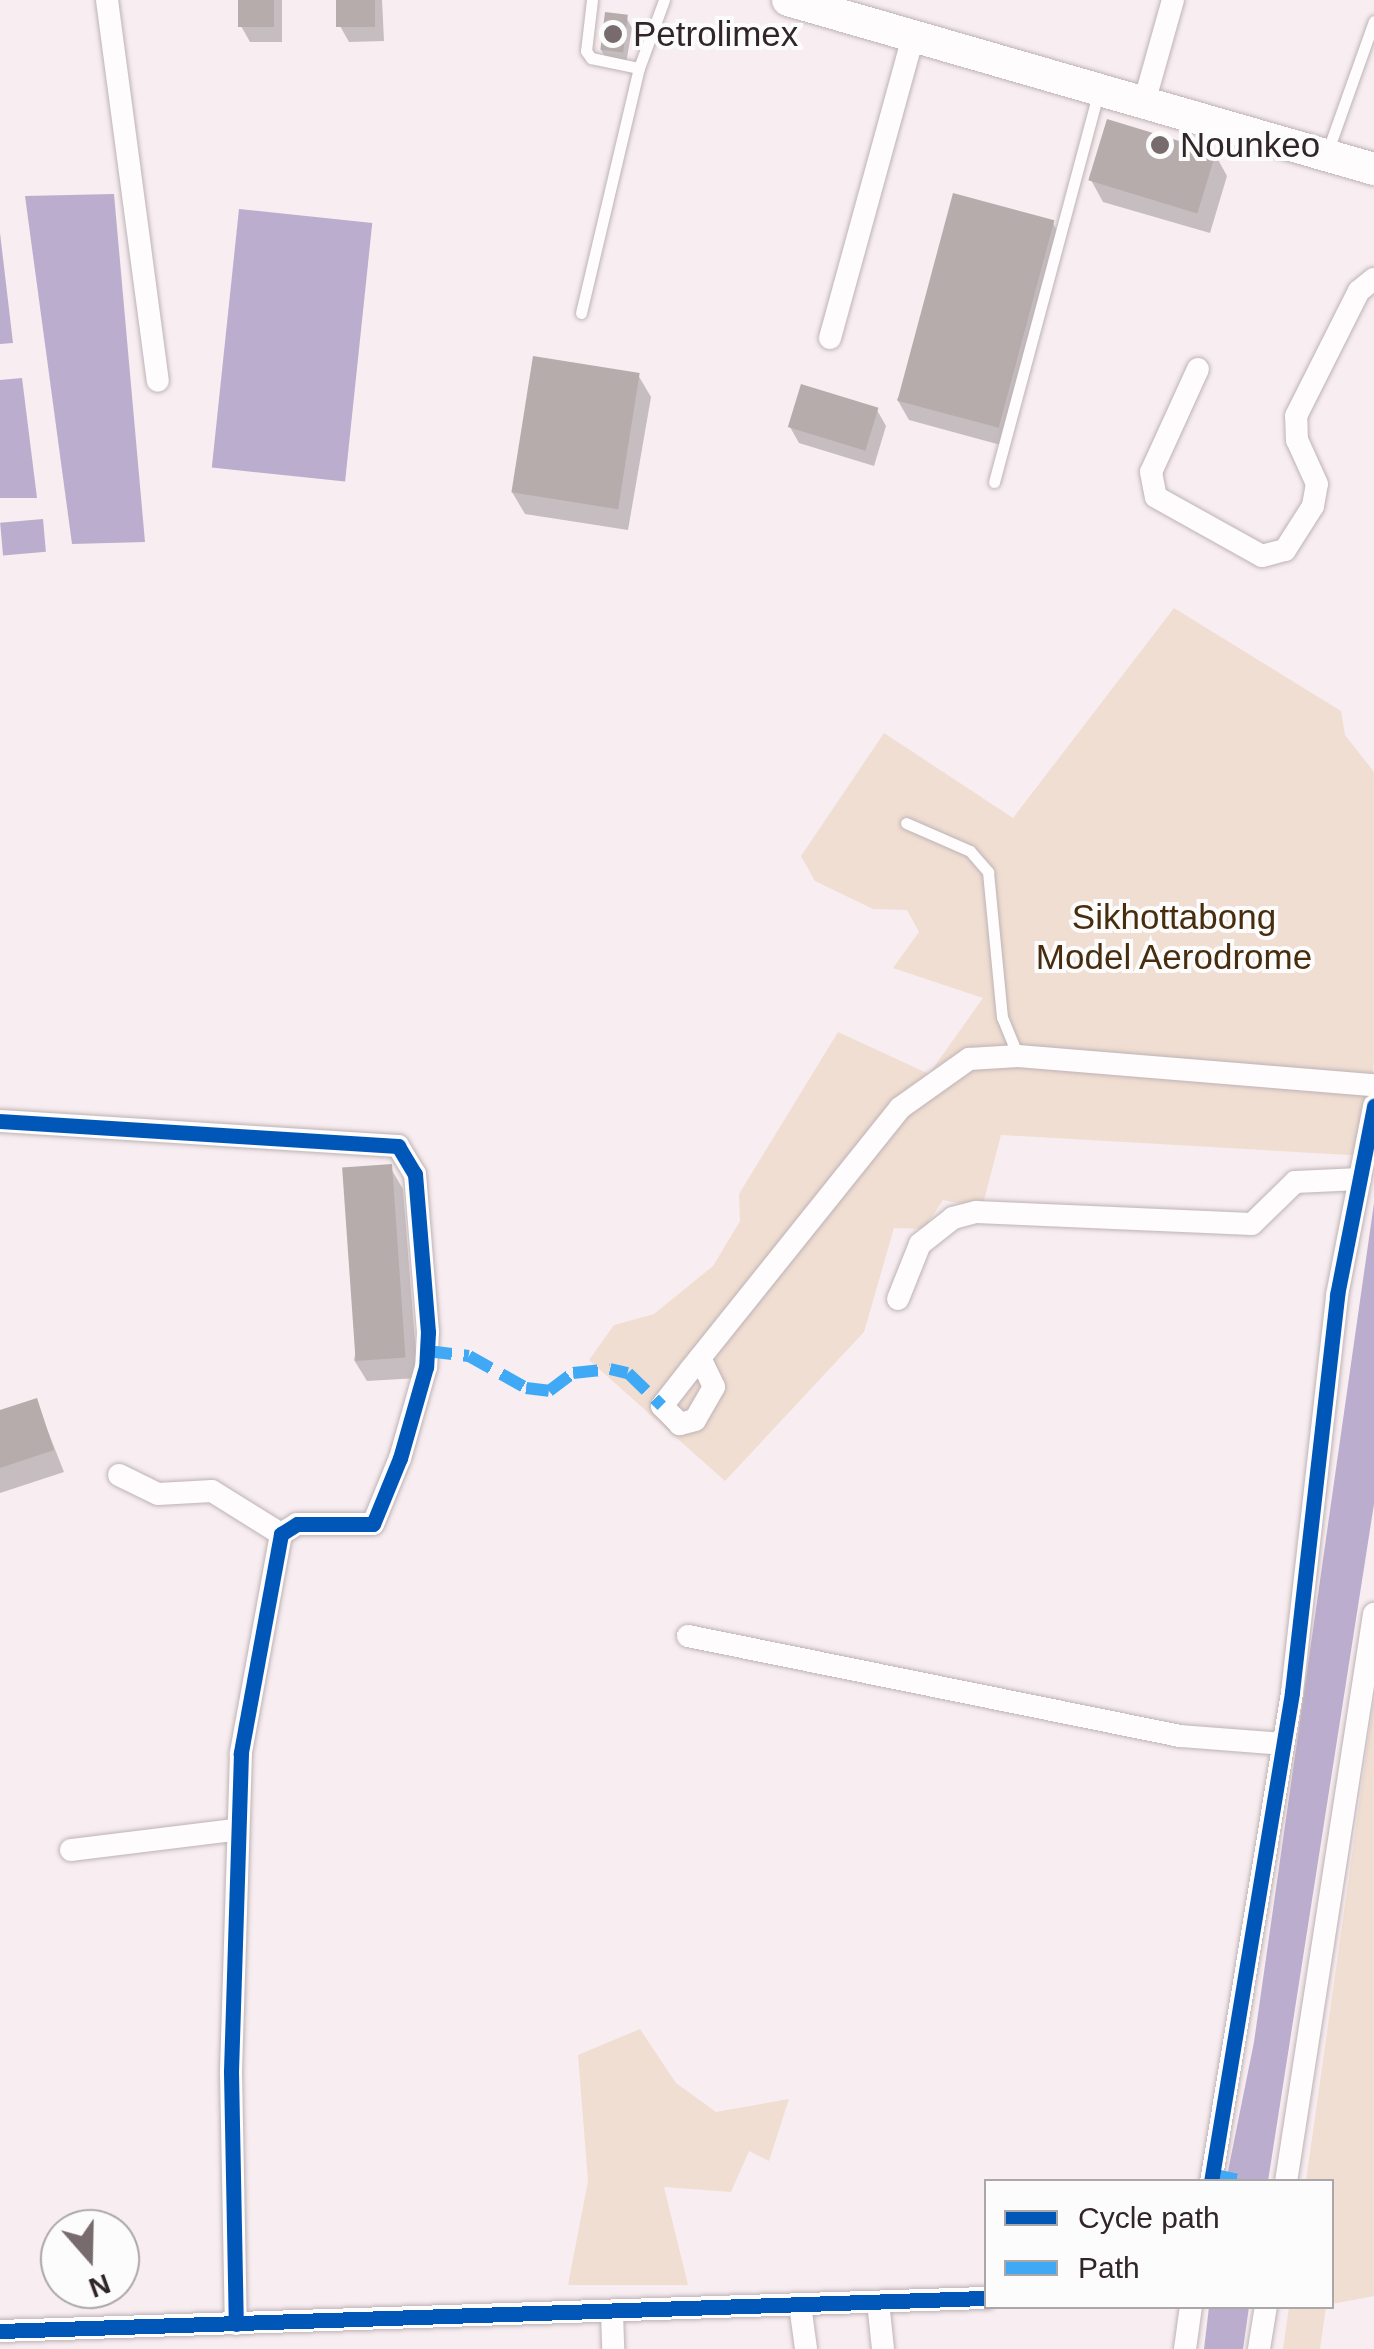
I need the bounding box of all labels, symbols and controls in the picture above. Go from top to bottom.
place label: Petrolimex [633,13,798,55]
marker: Petrolimex [602,23,624,45]
place label: Nounkeo [1180,124,1320,166]
marker: Nounkeo [1149,134,1171,156]
park label: Sikhottabong Model Aerodrome [1035,896,1313,978]
legend [984,2179,1334,2309]
text: Cycle path [1078,2201,1220,2234]
north arrow [40,2209,140,2309]
text: Path [1078,2251,1140,2284]
text: N [85,2268,115,2304]

